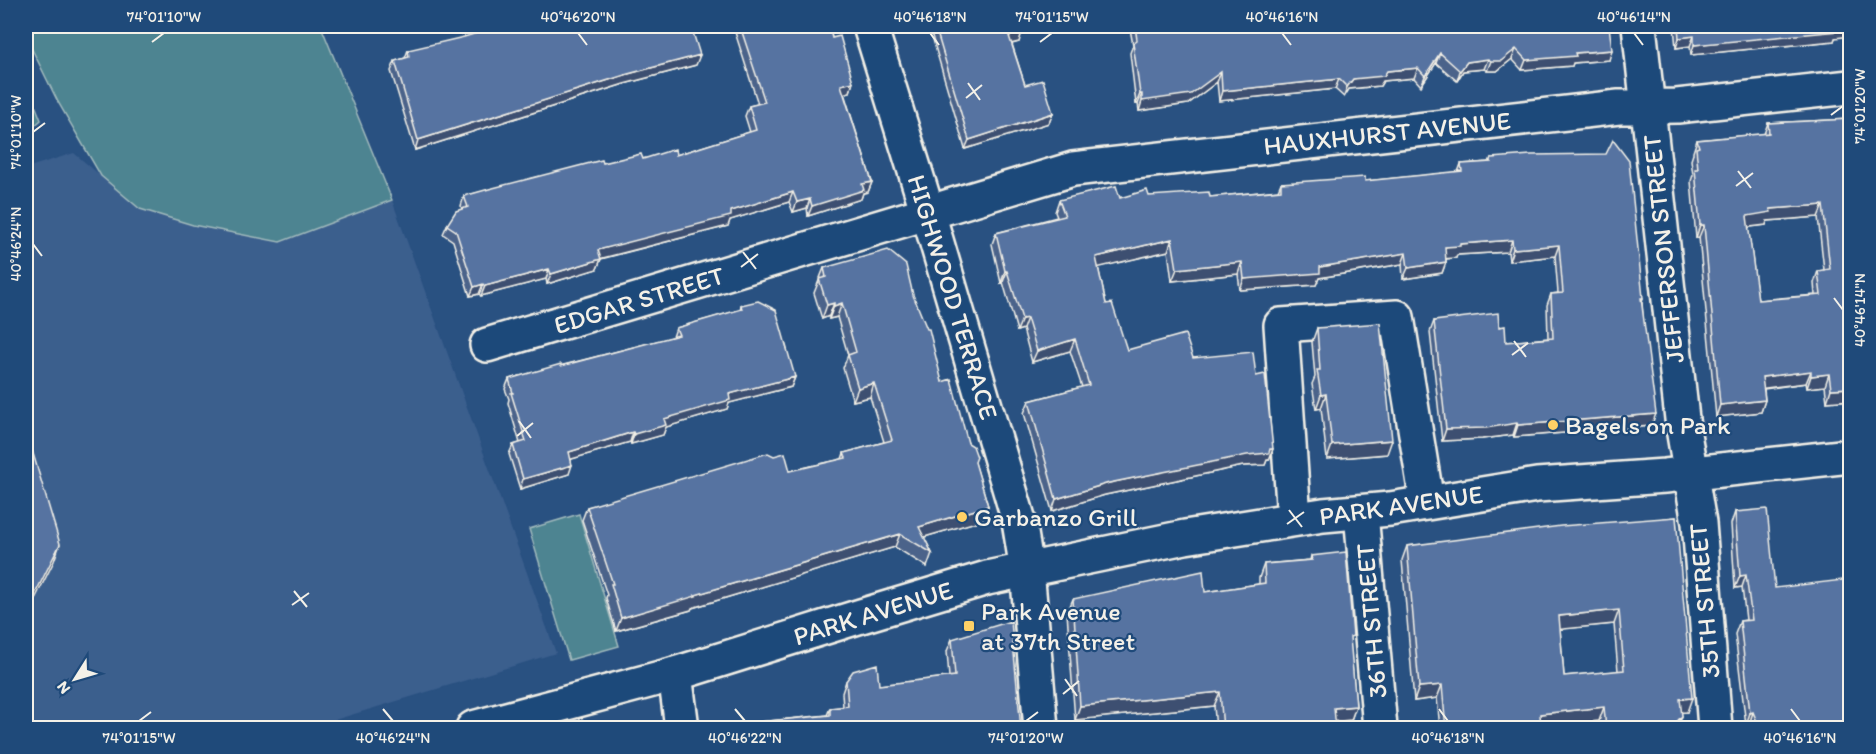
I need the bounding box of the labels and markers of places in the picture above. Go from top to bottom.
place label: Bagels on Park [1565,409,1731,441]
marker: Bagels on Park [1546,418,1560,432]
place label: Garbanzo Grill [974,501,1137,533]
marker: Garbanzo Grill [955,510,969,524]
place label: Park Avenue at 37th Street [981,595,1135,657]
marker: Park Avenue at 37th Street [962,619,976,633]

